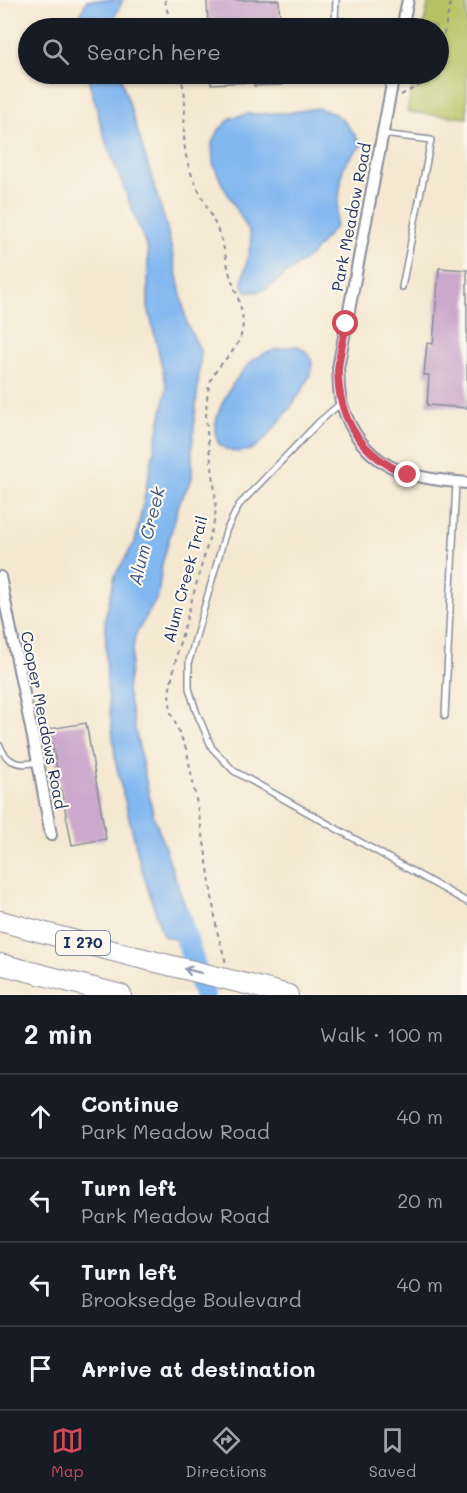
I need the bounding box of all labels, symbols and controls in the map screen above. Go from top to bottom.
search box [18,18,449,84]
icon: search [39,35,72,68]
text: Search here [87,37,221,66]
street label: Park Meadow Road [326,141,375,293]
route start [332,310,358,336]
route end [394,461,420,487]
water label: Alum Creek [122,484,170,587]
street label: Alum Creek Trail [157,513,212,645]
street label: Cooper Meadows Road [17,629,72,811]
road number: I 270 [56,931,110,955]
one-way arrow [184,965,203,977]
text: 2 min [24,1017,92,1051]
text: Walk · 100 m [320,1021,443,1047]
text: Continue [81,1089,179,1118]
icon: ahead [24,1100,57,1133]
text: 40 m [397,1103,443,1129]
text: Park Meadow Road [81,1118,270,1144]
text: Turn left [81,1173,177,1202]
icon: left [24,1184,57,1217]
text: 20 m [397,1187,443,1213]
text: Park Meadow Road [81,1202,270,1228]
text: Turn left [81,1257,177,1286]
icon: left [24,1268,57,1301]
text: 40 m [397,1271,443,1297]
text: Brooksedge Boulevard [81,1286,301,1312]
icon: arrive [24,1352,57,1385]
text: Arrive at destination [81,1354,316,1383]
tab: Map [51,1424,84,1481]
tab: Directions [186,1424,267,1481]
tab: Saved [369,1424,416,1481]

